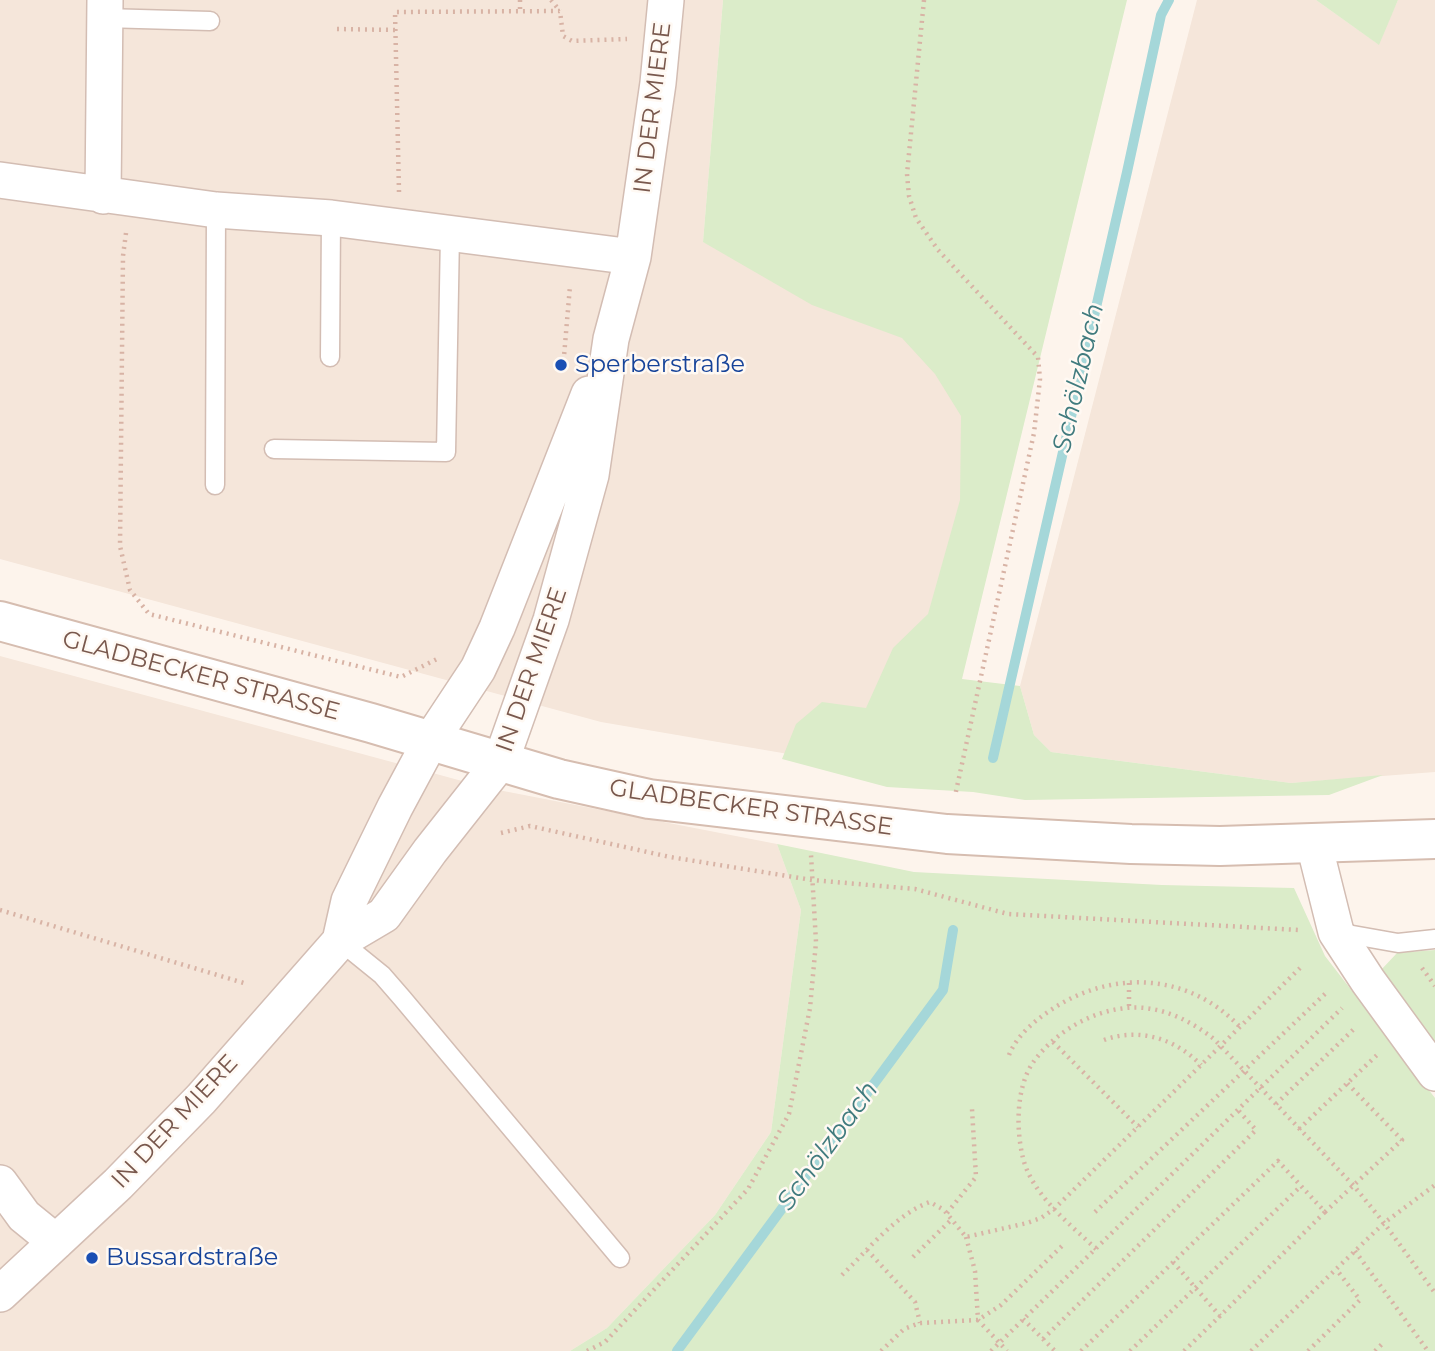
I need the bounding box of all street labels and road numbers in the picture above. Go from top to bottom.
street label: IN DER MIERE [628,21,678,195]
street label: IN DER MIERE [490,584,574,756]
street label: GLADBECKER STRASSE [59,625,343,727]
street label: GLADBECKER STRASSE [607,774,895,842]
street label: IN DER MIERE [106,1049,244,1195]

